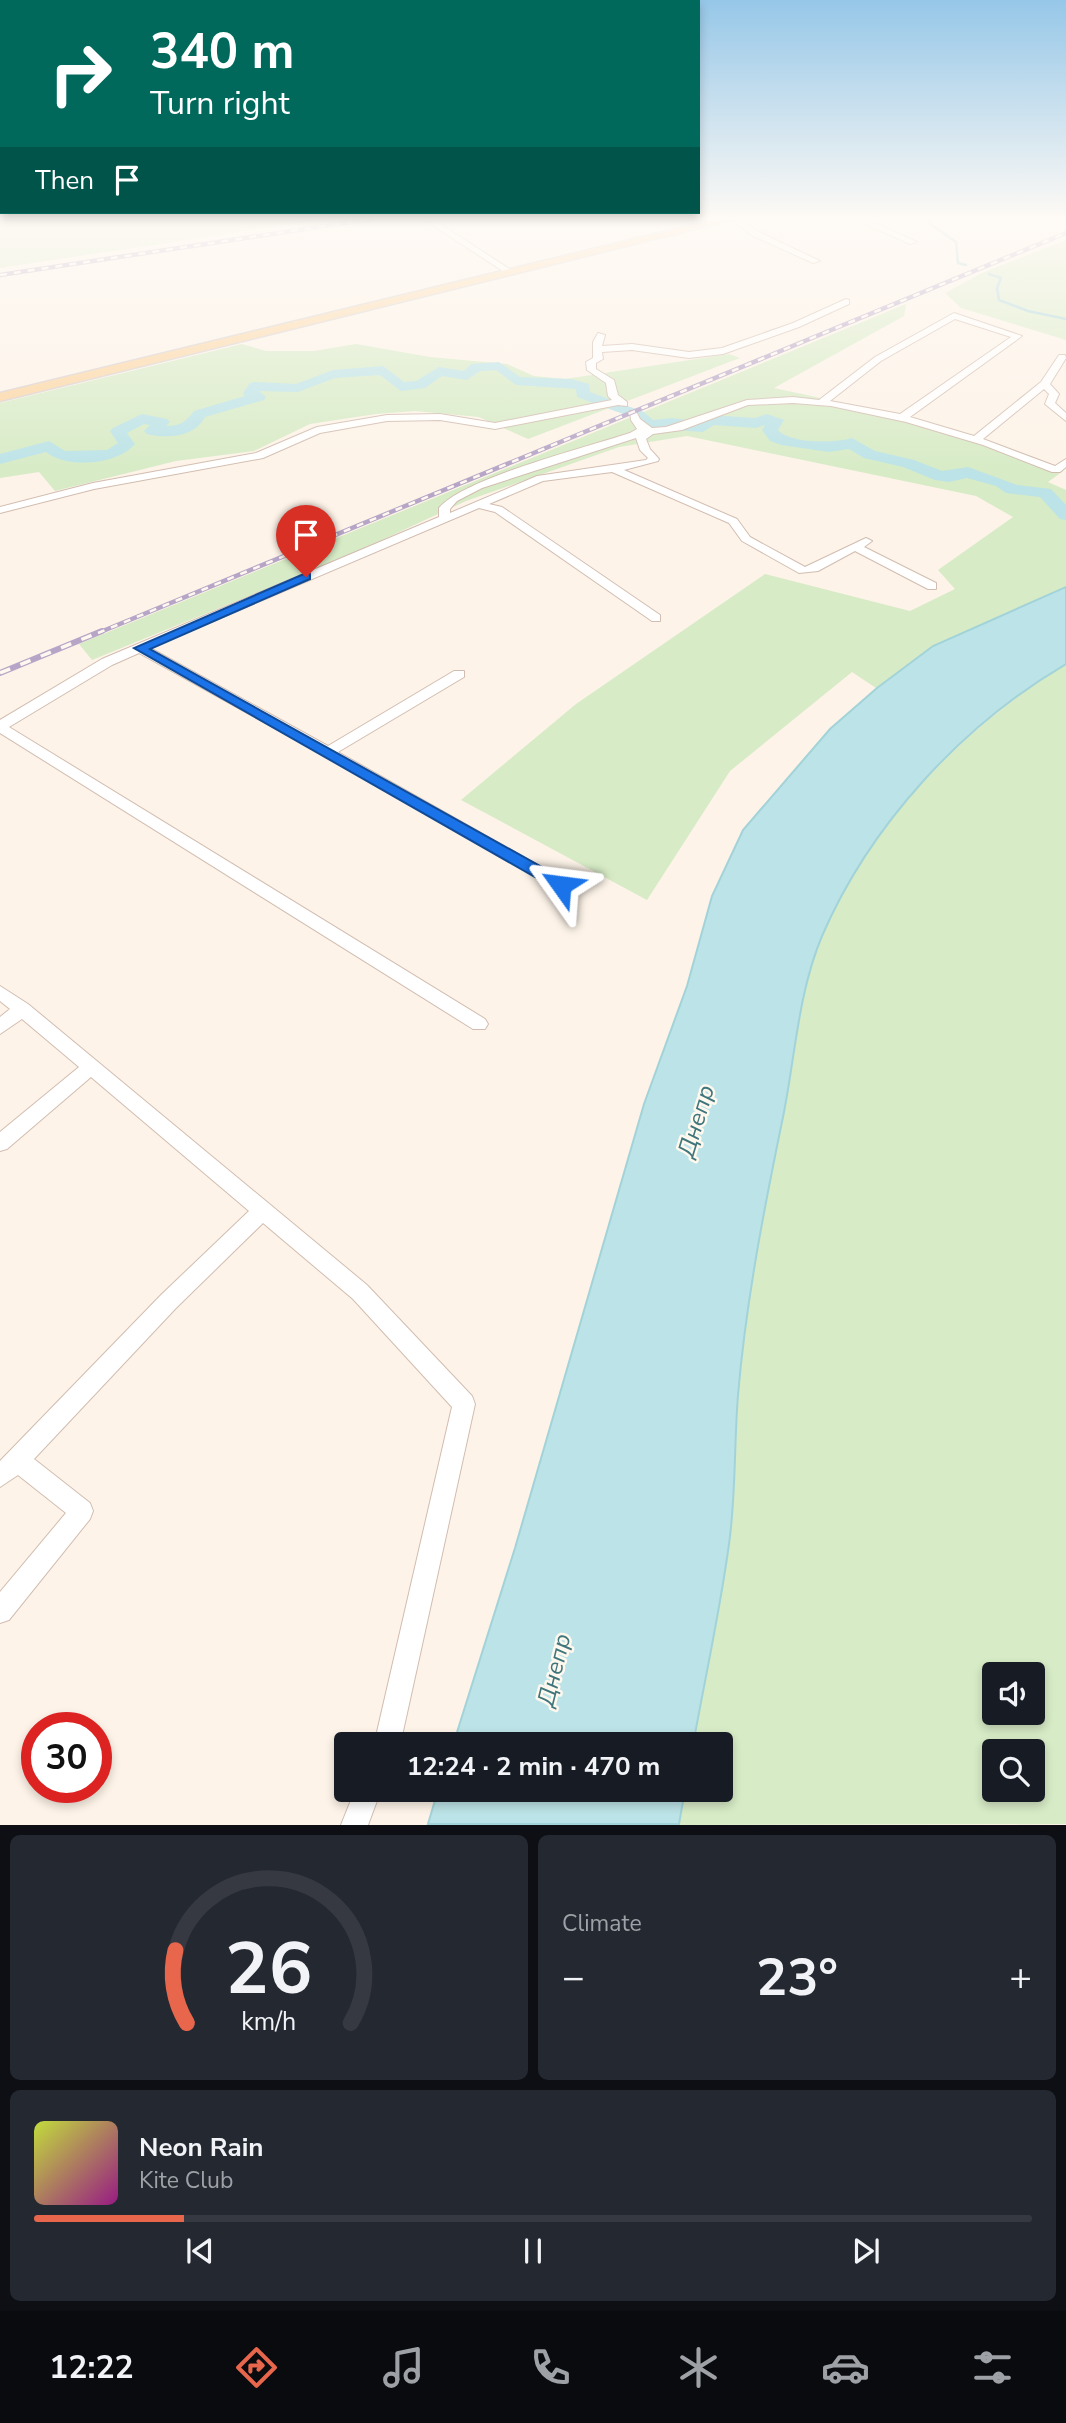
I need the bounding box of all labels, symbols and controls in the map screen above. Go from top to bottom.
text: 340 m [150,18,294,85]
icon: right [35,28,126,119]
text: Turn right [150,82,290,125]
icon: arrive [108,161,146,199]
text: Then [35,163,94,198]
pin [276,505,336,577]
icon: arrive [287,516,325,554]
position arrow [524,848,598,922]
water label: Днепр [669,1081,722,1163]
water label: Днепр [529,1630,578,1712]
map controls [982,1662,1045,1802]
button: sound [982,1662,1045,1725]
speed limit sign: 30 [21,1712,112,1803]
button: search [982,1739,1045,1802]
text: 12:24 · 2 min · 470 m [407,1749,660,1784]
text: Climate [562,1908,642,1939]
text: 26 [225,1920,313,2020]
text: 23° [756,1942,838,2013]
text: − [562,1952,585,2003]
text: + [1009,1952,1032,2003]
text: km/h [241,2005,297,2039]
text: Neon Rain [139,2130,264,2165]
text: Kite Club [139,2165,233,2196]
icon: previous [181,2232,219,2270]
icon: pause [514,2232,552,2270]
icon: next [847,2232,885,2270]
icon: directions [232,2343,281,2392]
icon: music [379,2343,428,2392]
icon: phone [526,2343,575,2392]
icon: climate [674,2343,723,2392]
icon: car [821,2343,870,2392]
icon: filters [968,2343,1017,2392]
text: 12:22 [49,2346,134,2389]

